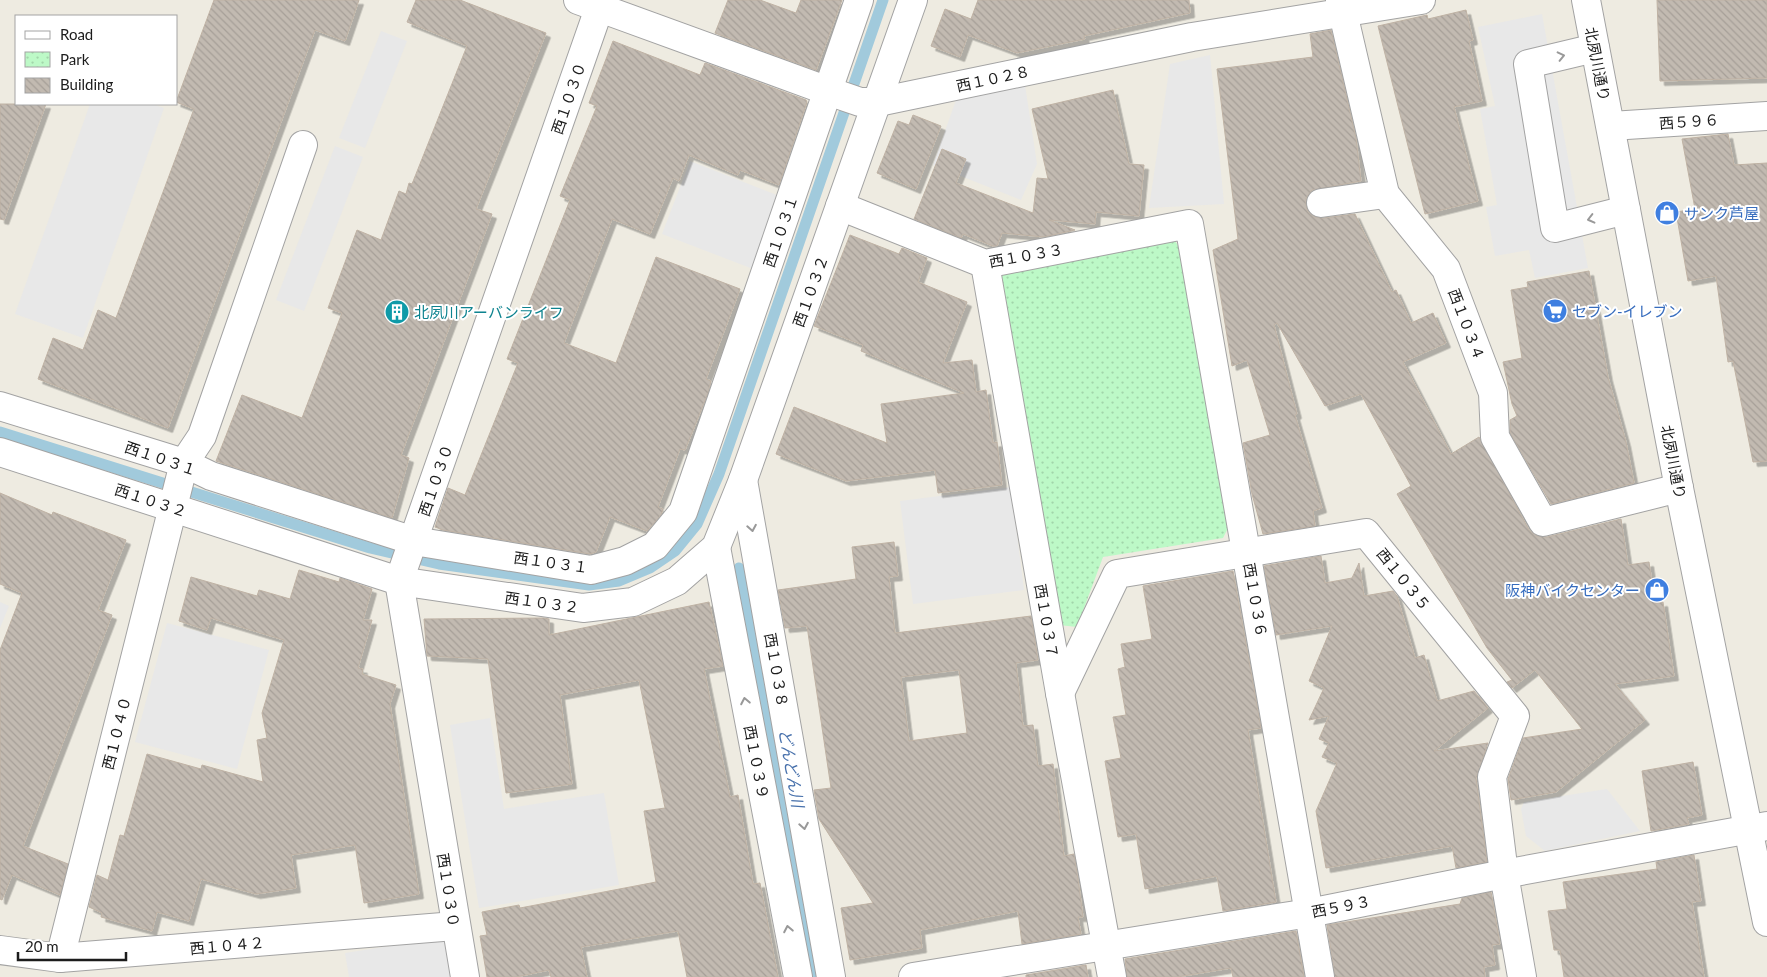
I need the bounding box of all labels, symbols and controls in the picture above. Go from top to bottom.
legend [15,15,178,105]
text: Road [60,25,93,43]
street label: 北夙川通り [1582,25,1614,103]
text: Park [60,50,90,68]
one-way arrow [1557,51,1566,62]
street label: 西１０３０ [547,60,589,136]
street label: 西１０２８ [954,61,1032,95]
text: Building [60,75,113,93]
street label: 西５９６ [1658,110,1720,132]
street label: 西１０３１ [759,193,801,269]
shop icon: サンク芦屋 [1654,200,1680,226]
place label: サンク芦屋 [1684,204,1759,222]
one-way arrow [1586,213,1595,224]
street label: 西１０３３ [987,240,1065,270]
street label: 西１０３２ [789,253,831,329]
street label: 西１０３４ [1445,286,1489,362]
supermarket icon: セブン-イレブン [1542,298,1568,324]
building icon: 北夙川アーバンライフ [384,299,410,325]
place label: セブン-イレブン [1572,302,1683,320]
place label: 北夙川アーバンライフ [414,303,564,321]
street label: 北夙川通り [1658,423,1690,501]
street label: 西１０３１ [123,437,199,479]
street label: 西１０３０ [414,442,456,518]
street label: 西１０３２ [113,480,189,520]
one-way arrow [746,524,756,533]
street label: 西１０３５ [1373,544,1435,614]
street label: 西１０３１ [513,548,589,576]
street label: 西１０３６ [1241,561,1271,639]
shop icon: 阪神バイクセンター [1644,577,1670,603]
place label: 阪神バイクセンター [1505,581,1640,599]
street label: 西１０３７ [1032,582,1062,660]
street label: 西１０３２ [504,588,580,616]
street label: 西１０３８ [762,631,792,709]
street label: 西１０４０ [98,694,134,772]
one-way arrow [740,696,751,705]
street label: 西１０３９ [741,723,773,801]
water label: どんどん川 [776,727,809,811]
one-way arrow [799,822,809,830]
street label: 西１０３０ [434,852,464,928]
street label: 西５９３ [1310,891,1372,921]
one-way arrow [784,925,794,934]
scale bar [18,930,125,962]
street label: 西１０４２ [189,933,265,957]
text: 20 m [25,937,59,955]

